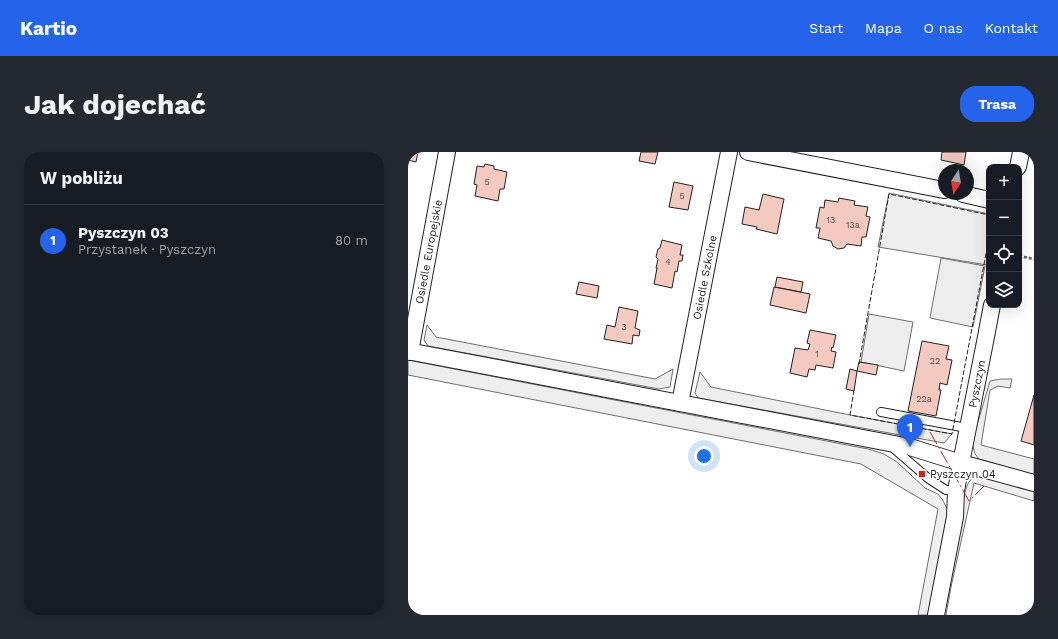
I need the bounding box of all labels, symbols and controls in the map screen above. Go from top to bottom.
text: Kartio [20,17,77,40]
text: Start [809,20,843,36]
text: Mapa [865,20,902,36]
text: O nas [924,20,963,36]
text: Kontakt [985,20,1038,36]
button: Trasa [960,86,1034,122]
text: Jak dojechać [24,88,206,121]
north arrow [938,164,974,200]
map controls [986,164,1022,308]
button: + [986,164,1022,200]
text: W pobliżu [40,168,123,188]
house number: 5 [484,177,490,187]
house number: 5 [679,191,685,201]
street label: Osiedle Europejskie [413,198,445,305]
button: − [986,200,1022,236]
house number: 13 [827,215,835,225]
house number: 13a [846,220,860,230]
text: Pyszczyn 03 [78,224,169,242]
text: 1 [50,233,56,248]
text: 80 m [335,233,368,248]
street label: Osiedle Szkolne [690,234,719,321]
button: locate [986,236,1022,272]
text: Przystanek · Pyszczyn [78,242,216,257]
house number: 4 [665,257,671,267]
button: layers [986,272,1022,308]
house number: 3 [621,322,627,332]
house number: 1 [815,349,819,359]
house number: 22 [930,356,940,366]
street label: Pyszczyn [966,359,988,409]
house number: 22a [916,394,932,404]
pin: 1 [897,414,923,447]
your location [694,446,714,466]
place label: Pyszczyn 04 [930,468,996,481]
marker: Pyszczyn 04 [917,469,927,479]

